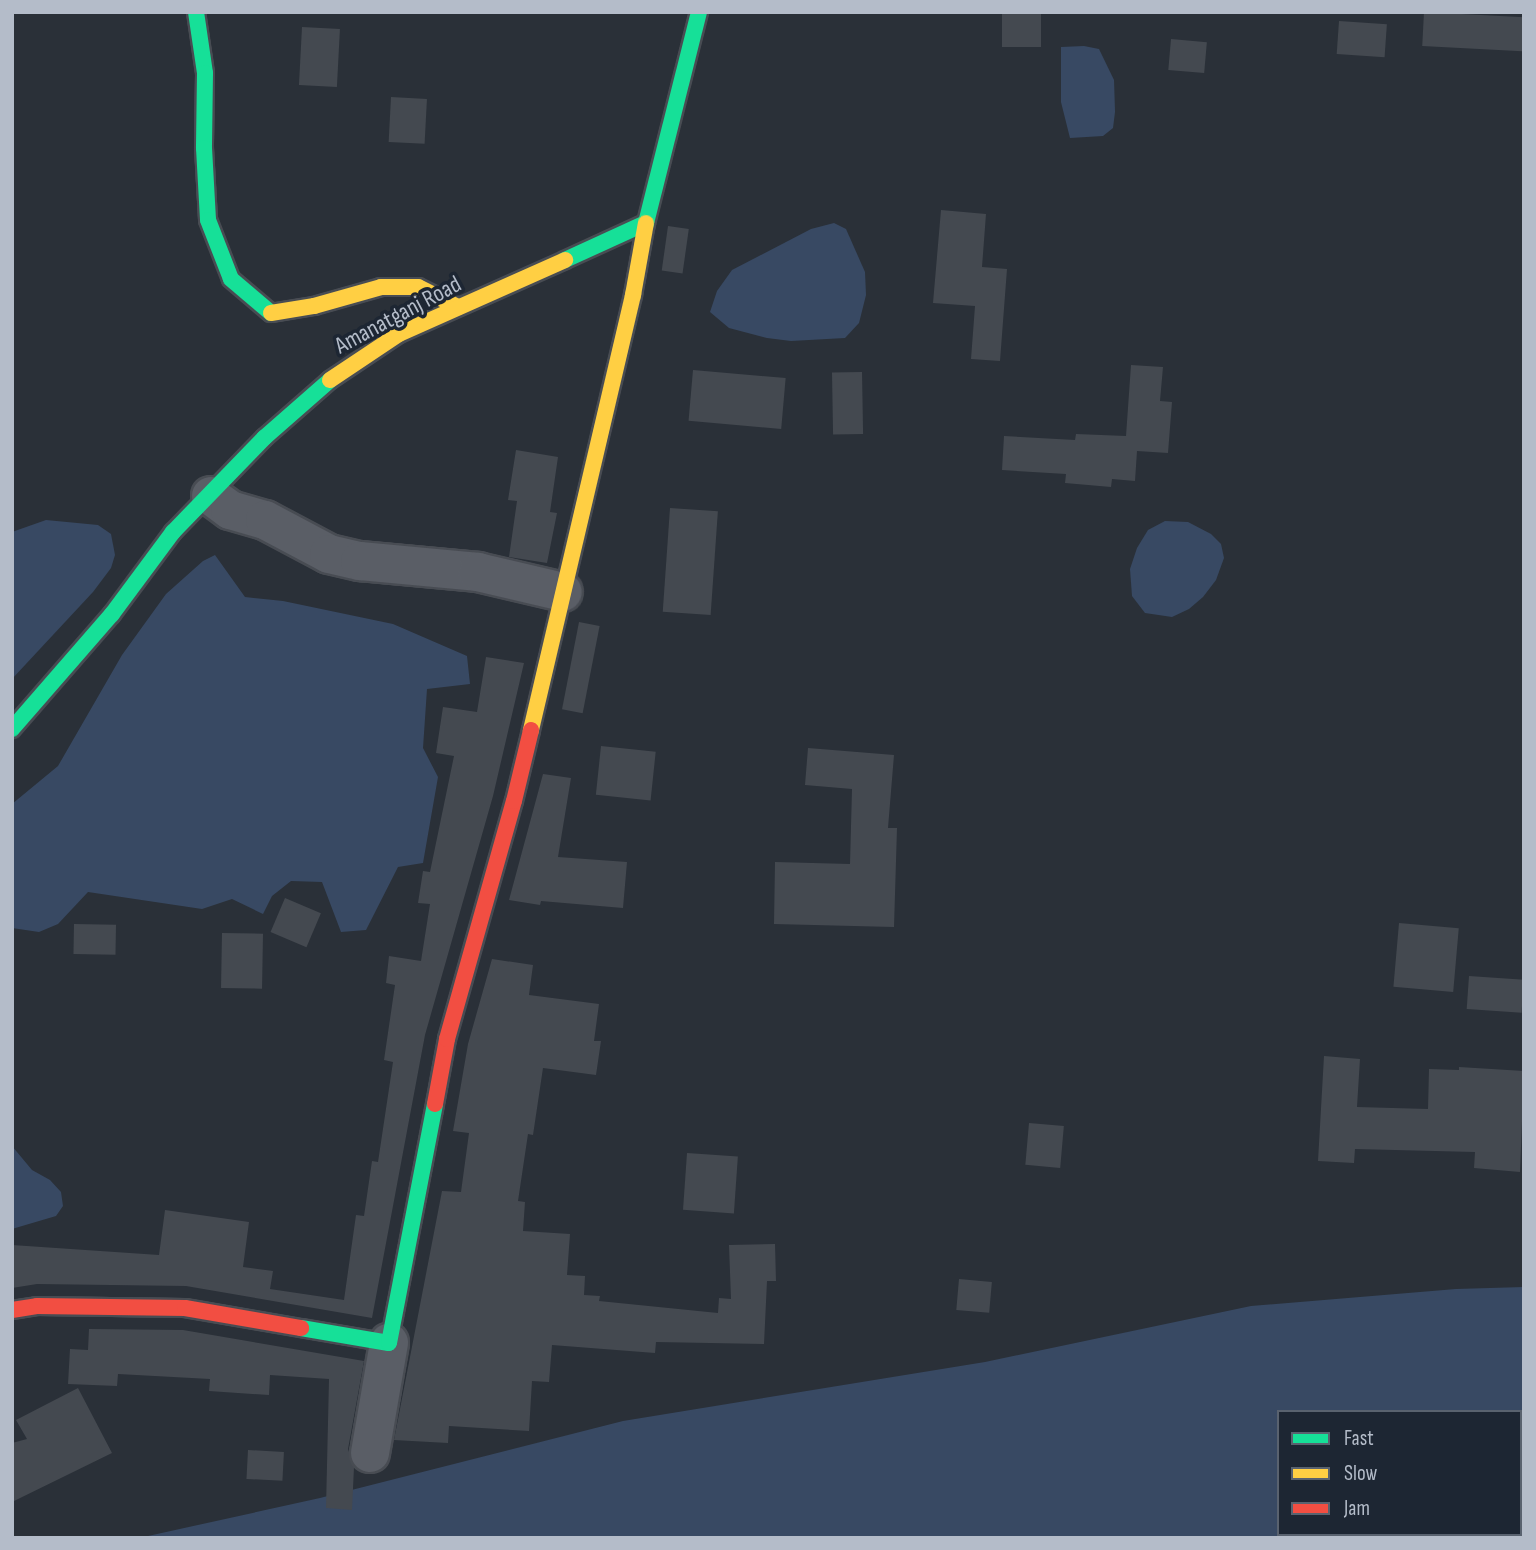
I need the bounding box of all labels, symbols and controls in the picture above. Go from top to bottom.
street label: Amanatganj Road [330,270,466,360]
legend [1277,1410,1522,1536]
text: Fast [1344,1426,1374,1451]
text: Slow [1344,1461,1377,1486]
text: Jam [1344,1496,1370,1521]

